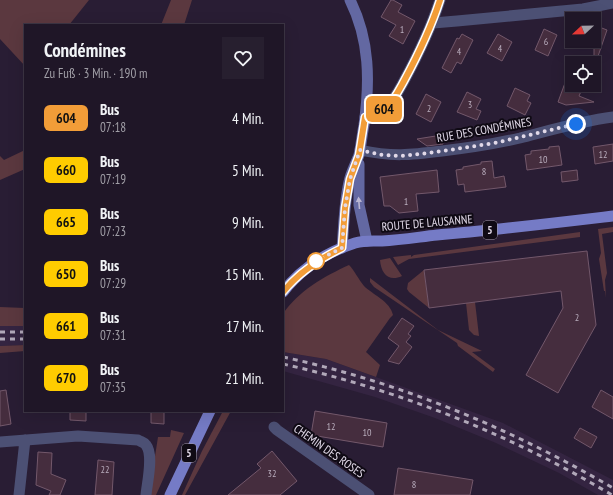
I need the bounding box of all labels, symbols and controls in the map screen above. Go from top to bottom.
north arrow [565,12,601,48]
map controls [565,12,601,92]
house number: 1 [400,23,404,36]
house number: 6 [544,35,549,48]
button: heart [222,37,264,79]
text: Condémines [44,38,126,62]
house number: 4 [498,42,503,55]
house number: 4 [457,45,462,58]
button: locate [565,56,601,92]
text: Zu Fuß · 3 Min. · 190 m [44,65,147,82]
line badge: 604 [361,96,407,122]
house number: 3 [468,98,472,111]
text: Bus [100,100,119,119]
text: 604 [374,100,394,118]
house number: 2 [427,102,431,115]
text: 604 [56,109,76,127]
text: 4 Min. [232,109,264,128]
street label: RUE DES CONDÉMINES [435,114,532,145]
your location [566,114,586,134]
text: 07:18 [100,119,126,136]
house number: 12 [599,148,608,161]
text: Bus [100,152,119,171]
house number: 10 [539,153,548,166]
text: 660 [56,161,76,179]
text: 5 Min. [232,161,264,180]
house number: 8 [482,165,486,178]
text: 07:19 [100,171,126,188]
house number: 1 [404,195,408,208]
one-way arrow [356,196,362,209]
text: Bus [100,204,119,223]
street label: ROUTE DE LAUSANNE [381,211,473,234]
text: 665 [56,213,76,231]
text: 9 Min. [232,213,264,232]
road number: 5 [483,221,497,239]
text: 07:23 [100,223,126,240]
unlabelled marker [307,252,325,270]
text: Bus [100,256,119,275]
text: 650 [56,265,76,283]
text: 15 Min. [225,265,264,284]
text: 07:29 [100,275,126,292]
text: Bus [100,308,119,327]
house number: 2 [575,311,579,324]
text: 661 [56,317,76,335]
text: 17 Min. [226,317,264,336]
text: 07:31 [100,327,126,344]
text: Bus [100,360,119,379]
text: 670 [56,369,76,387]
text: 21 Min. [225,369,264,388]
text: 07:35 [100,379,126,396]
house number: 12 [327,420,336,433]
street label: CHEMIN DES ROSES [291,421,368,481]
house number: 10 [363,426,372,439]
road number: 5 [182,444,196,462]
house number: 22 [101,463,110,476]
house number: 32 [268,467,277,480]
house number: 8 [412,478,416,491]

